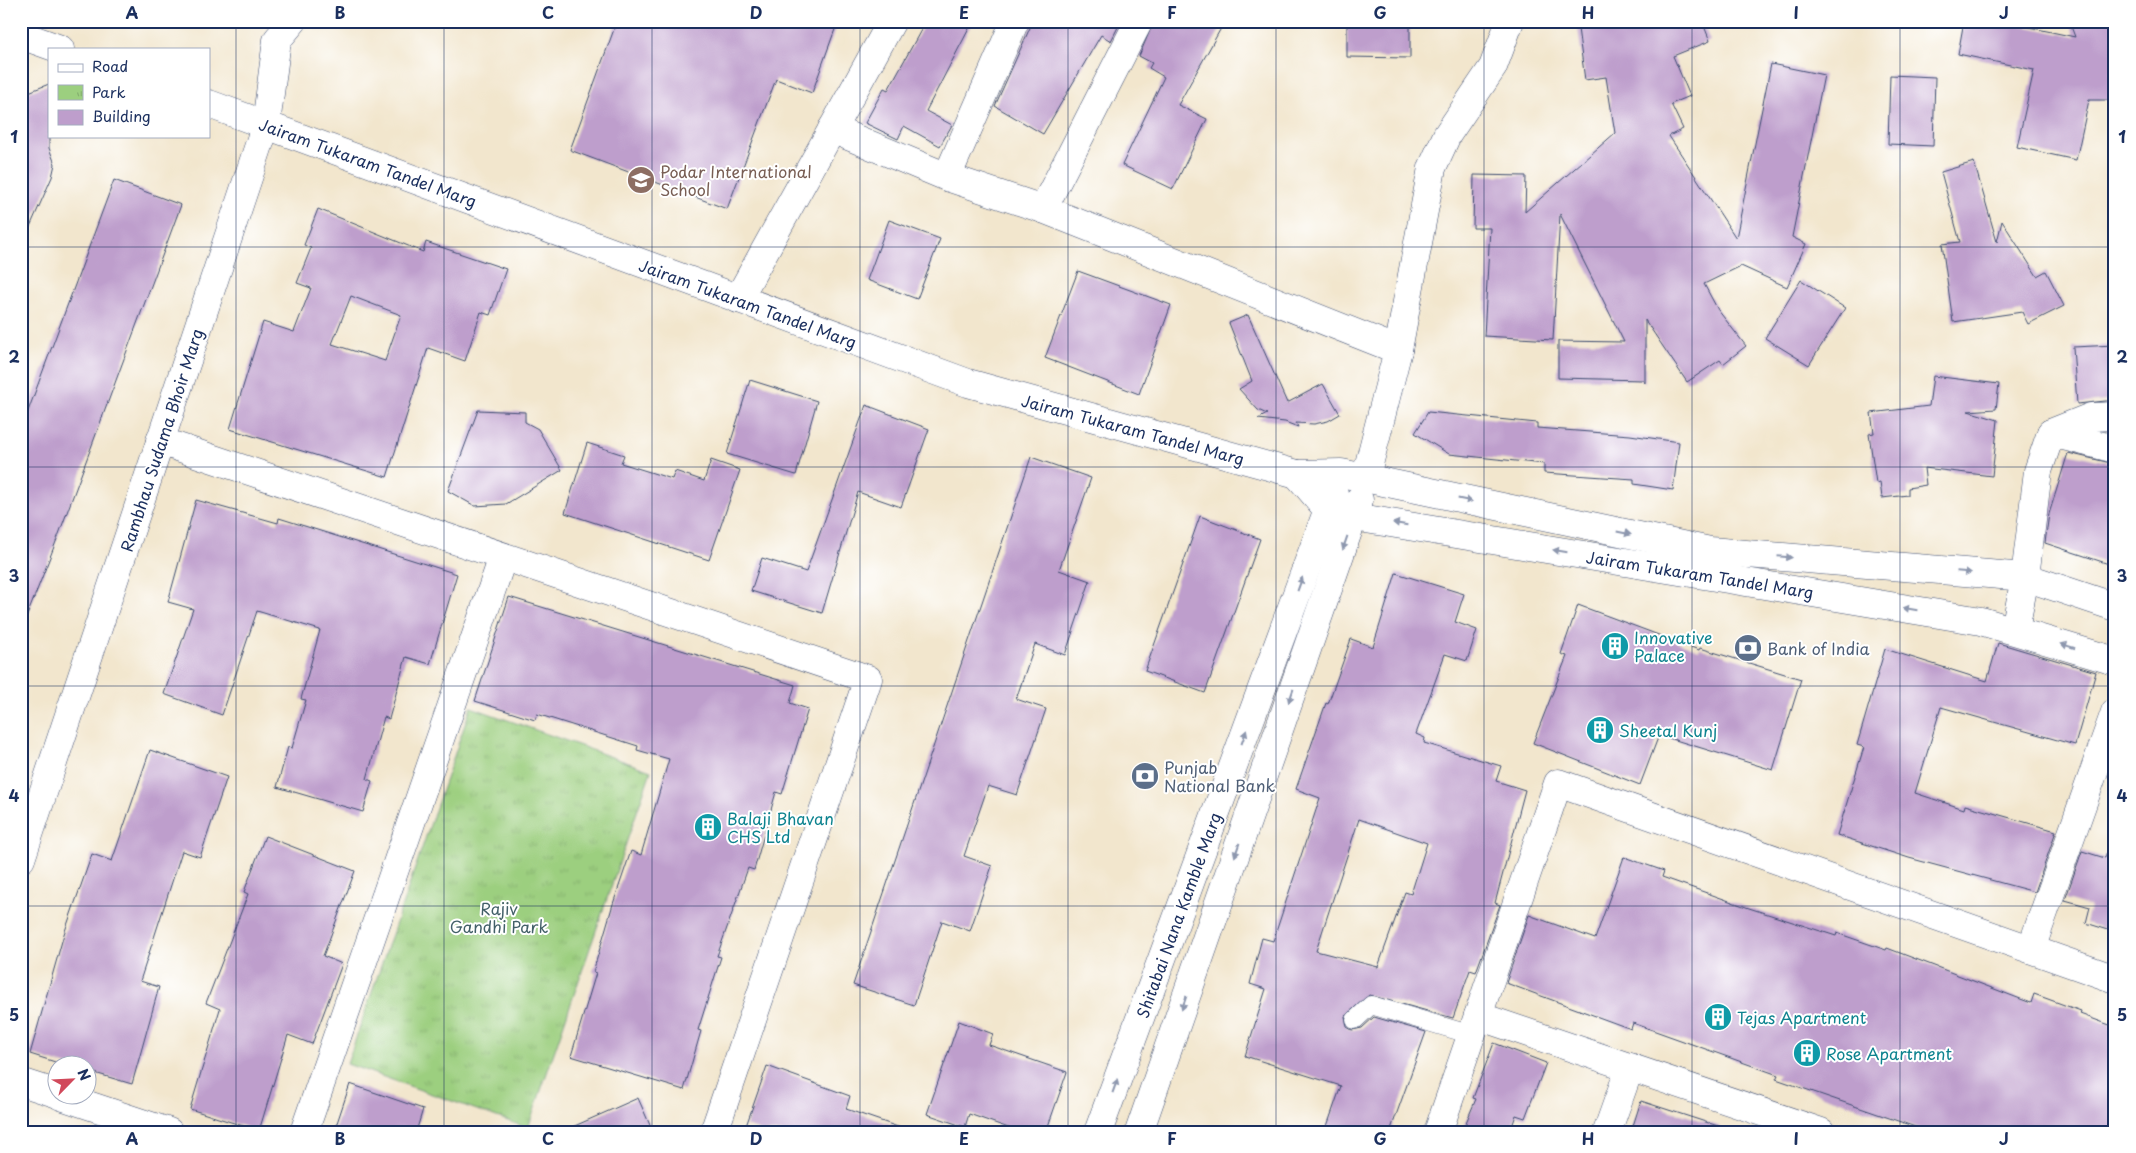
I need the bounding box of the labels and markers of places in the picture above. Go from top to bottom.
place label: Podar International School [660,159,812,201]
school or university icon: Podar International School [626,165,656,195]
place label: Innovative Palace [1634,625,1712,667]
building icon: Innovative Palace [1600,631,1630,661]
bank icon: Bank of India [1733,633,1763,663]
place label: Bank of India [1767,636,1870,660]
building icon: Sheetal Kunj [1585,715,1615,745]
place label: Sheetal Kunj [1619,718,1717,742]
place label: Punjab National Bank [1164,755,1275,797]
bank icon: Punjab National Bank [1130,761,1160,791]
place label: Balaji Bhavan CHS Ltd [727,806,834,848]
building icon: Balaji Bhavan CHS Ltd [693,812,723,842]
building icon: Tejas Apartment [1703,1002,1733,1032]
place label: Tejas Apartment [1737,1005,1867,1029]
building icon: Rose Apartment [1792,1038,1822,1068]
place label: Rose Apartment [1826,1041,1952,1065]

